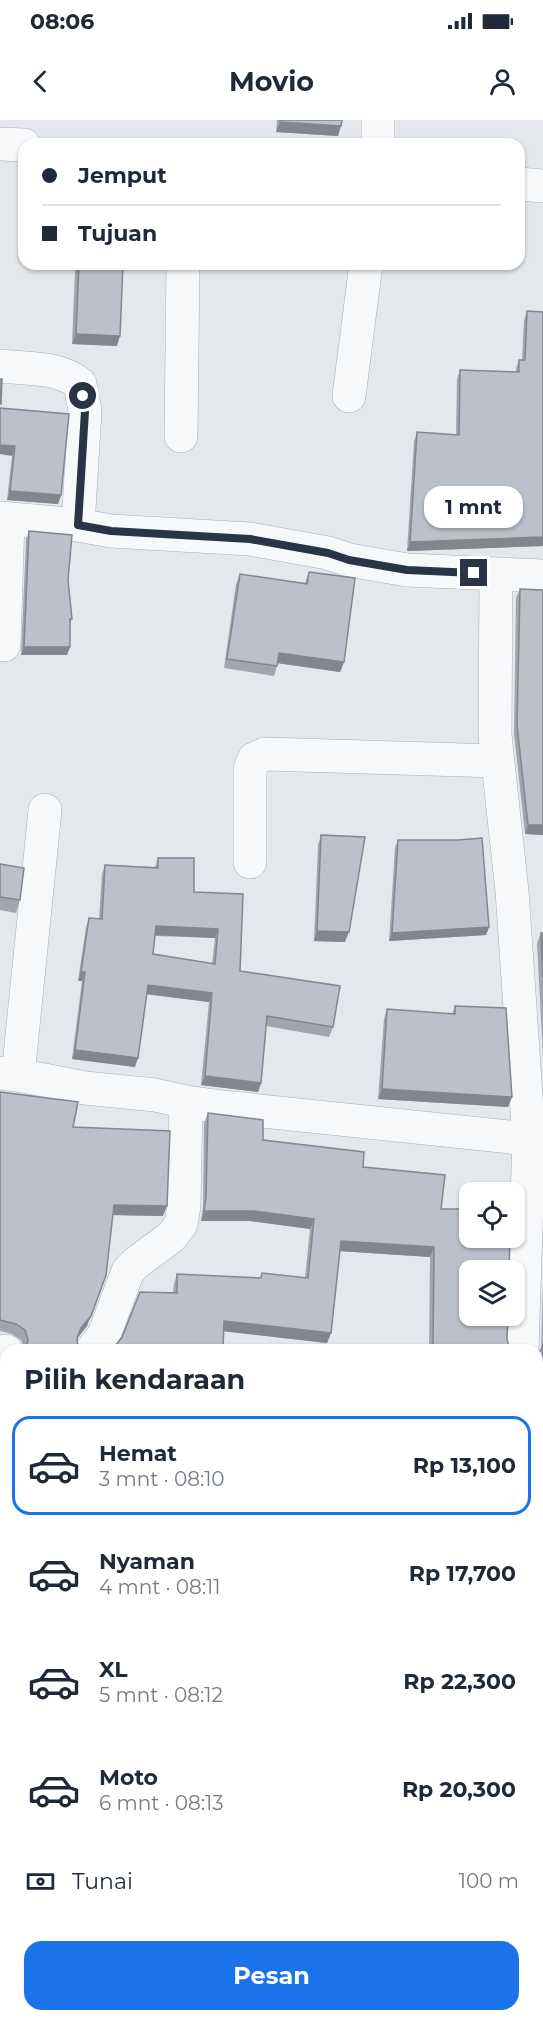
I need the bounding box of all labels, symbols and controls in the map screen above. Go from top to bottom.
text: 08:06 [30,8,94,35]
icon: back [24,65,57,98]
text: Movio [229,65,314,98]
icon: person [486,65,519,98]
text: Jemput [78,162,167,189]
text: Tujuan [78,220,157,247]
route start [69,382,96,409]
callout: 1 mnt [424,486,524,528]
text: 1 mnt [445,495,502,519]
route end [460,559,487,586]
map controls [459,1182,525,1326]
button: locate [459,1182,525,1248]
button: layers [459,1260,525,1326]
text: Pilih kendaraan [24,1363,245,1396]
icon: car [27,1439,81,1493]
text: Hemat [99,1440,177,1467]
text: Rp 13,100 [413,1452,516,1479]
text: 3 mnt · 08:10 [99,1467,225,1491]
icon: car [27,1547,81,1601]
text: Nyaman [99,1548,195,1575]
text: Rp 17,700 [409,1560,516,1587]
text: 4 mnt · 08:11 [99,1575,221,1599]
icon: car [27,1655,81,1709]
text: XL [99,1656,128,1683]
text: Rp 22,300 [403,1668,516,1695]
text: 5 mnt · 08:12 [99,1683,223,1707]
icon: car [27,1763,81,1817]
text: Moto [99,1764,158,1791]
text: Rp 20,300 [402,1776,516,1803]
text: 6 mnt · 08:13 [99,1791,224,1815]
icon: cash [24,1865,57,1898]
text: Tunai [72,1868,133,1895]
text: 100 m [459,1869,519,1893]
button: Pesan [24,1941,519,2010]

